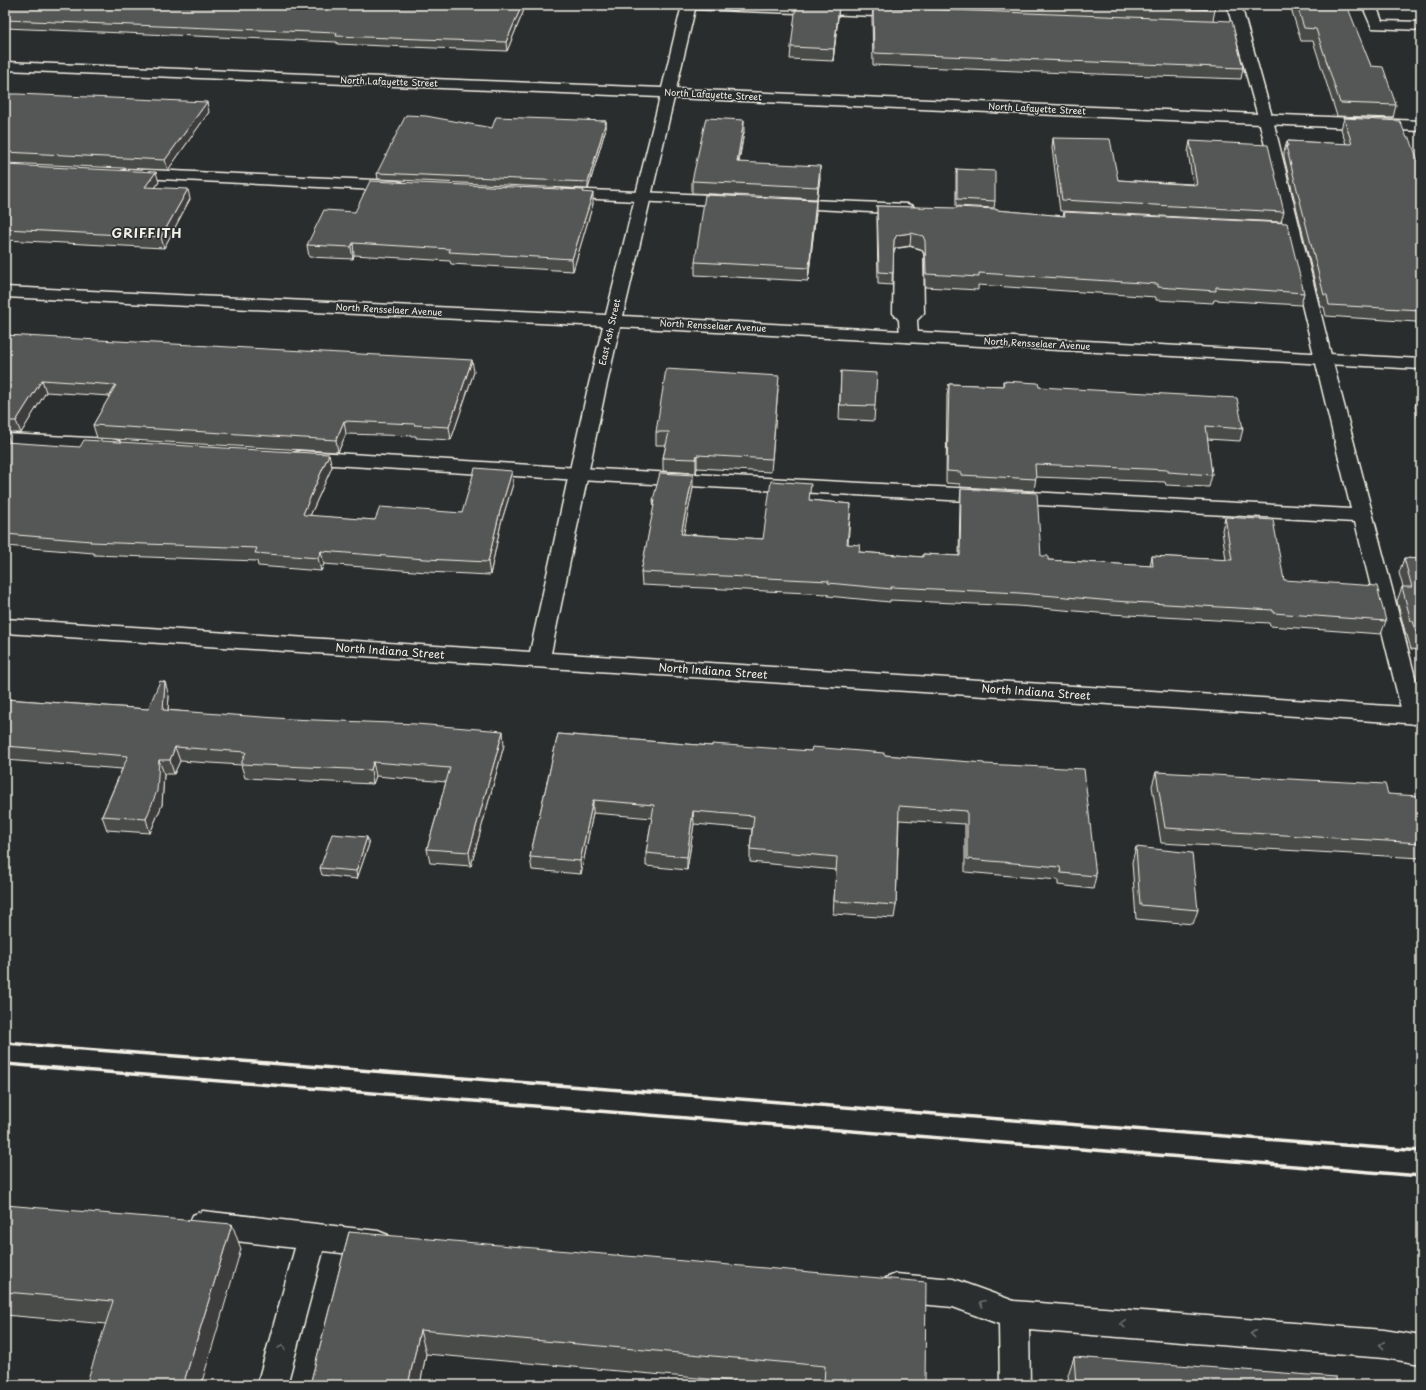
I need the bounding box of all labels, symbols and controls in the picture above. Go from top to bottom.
street label: North Lafayette Street [340,72,438,90]
street label: North Lafayette Street [664,84,763,104]
street label: North Lafayette Street [988,98,1087,118]
district label: GRIFFITH [112,223,182,242]
street label: East Ash Street [595,297,624,366]
street label: North Rensselaer Avenue [335,299,443,319]
street label: North Rensselaer Avenue [659,315,767,335]
street label: North Rensselaer Avenue [983,333,1091,353]
street label: North Indiana Street [335,638,446,663]
street label: North Indiana Street [658,658,769,683]
street label: North Indiana Street [981,679,1092,704]
one-way arrow [978,1300,985,1308]
one-way arrow [1120,1319,1126,1328]
one-way arrow [1250,1330,1256,1339]
one-way arrow [1379,1340,1386,1349]
one-way arrow [278,1344,286,1351]

